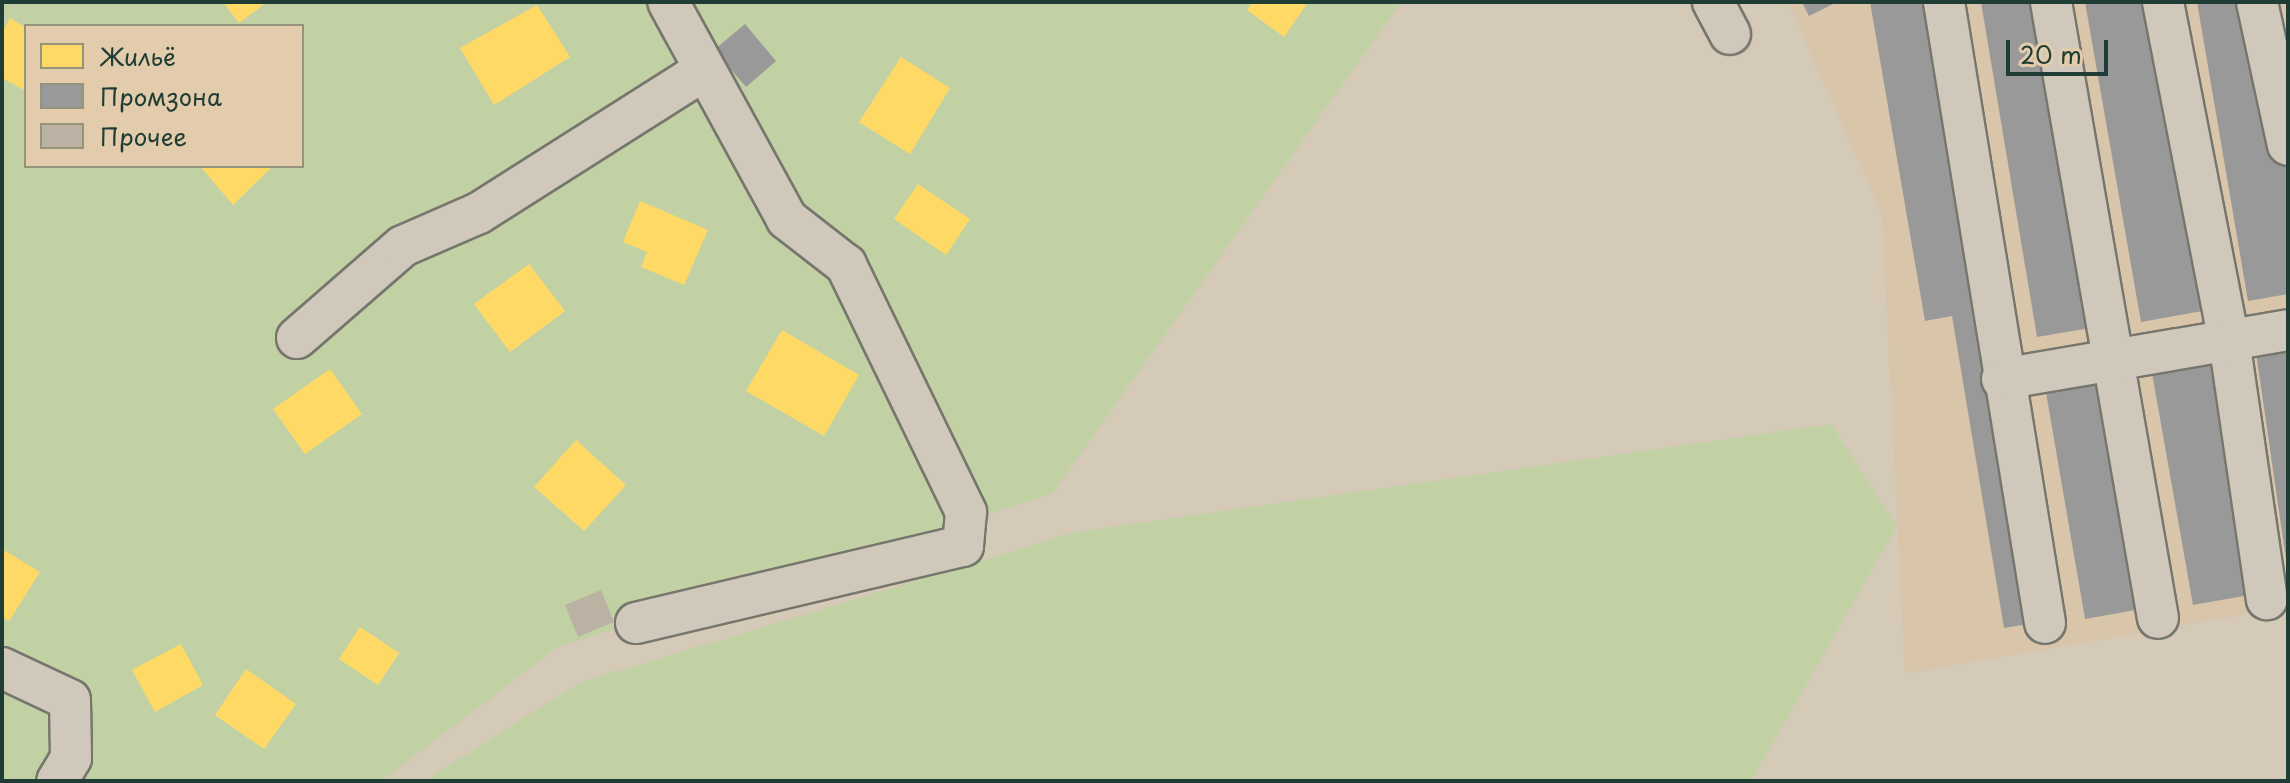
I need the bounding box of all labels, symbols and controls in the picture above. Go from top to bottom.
legend [24,24,304,168]
scale bar [2010,24,2112,74]
text: 20 m [2020,36,2082,72]
text: Жильё [100,38,176,74]
text: Промзона [100,78,222,114]
text: Прочее [100,118,187,154]

